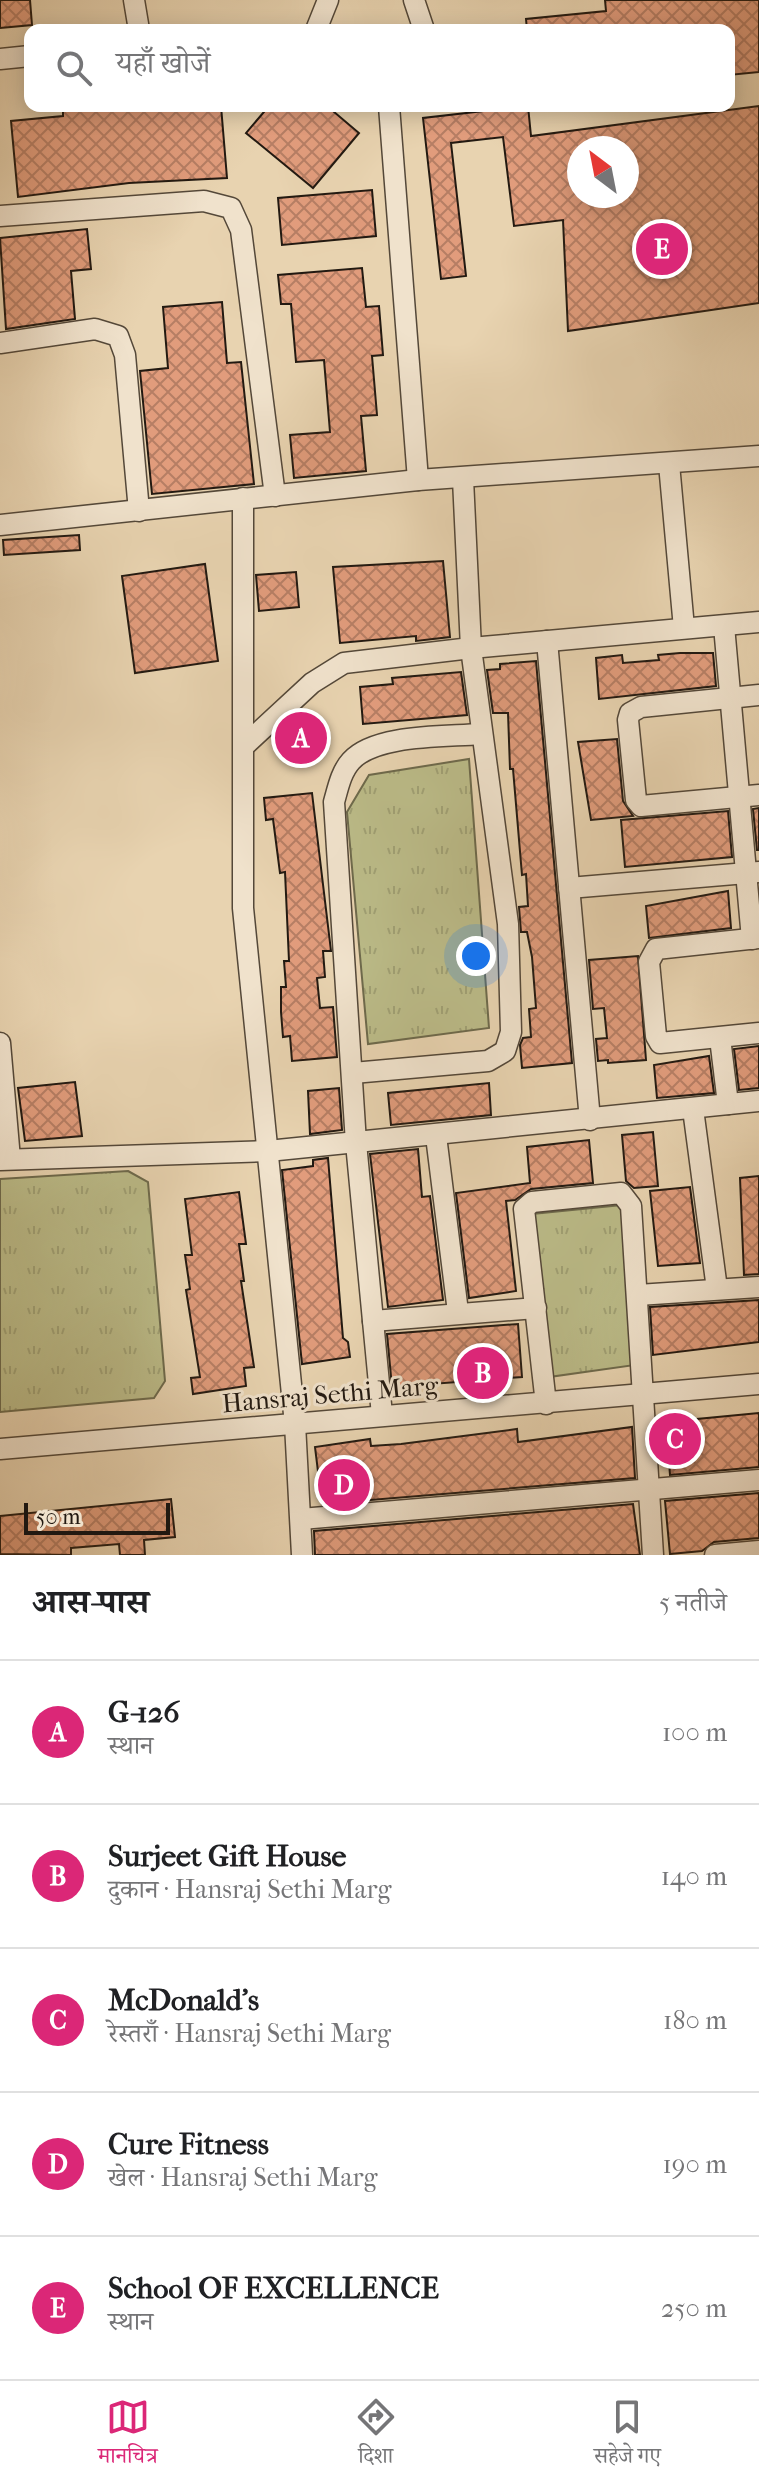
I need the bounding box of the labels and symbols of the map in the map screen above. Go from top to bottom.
north arrow [567,136,639,208]
pin: E [636,219,688,279]
pin: A [275,708,327,768]
your location [456,936,496,976]
pin: B [457,1343,509,1403]
street label: Hansraj Sethi Marg [221,1370,440,1419]
pin: C [649,1409,701,1469]
pin: D [318,1455,370,1515]
scale bar [24,1499,170,1535]

